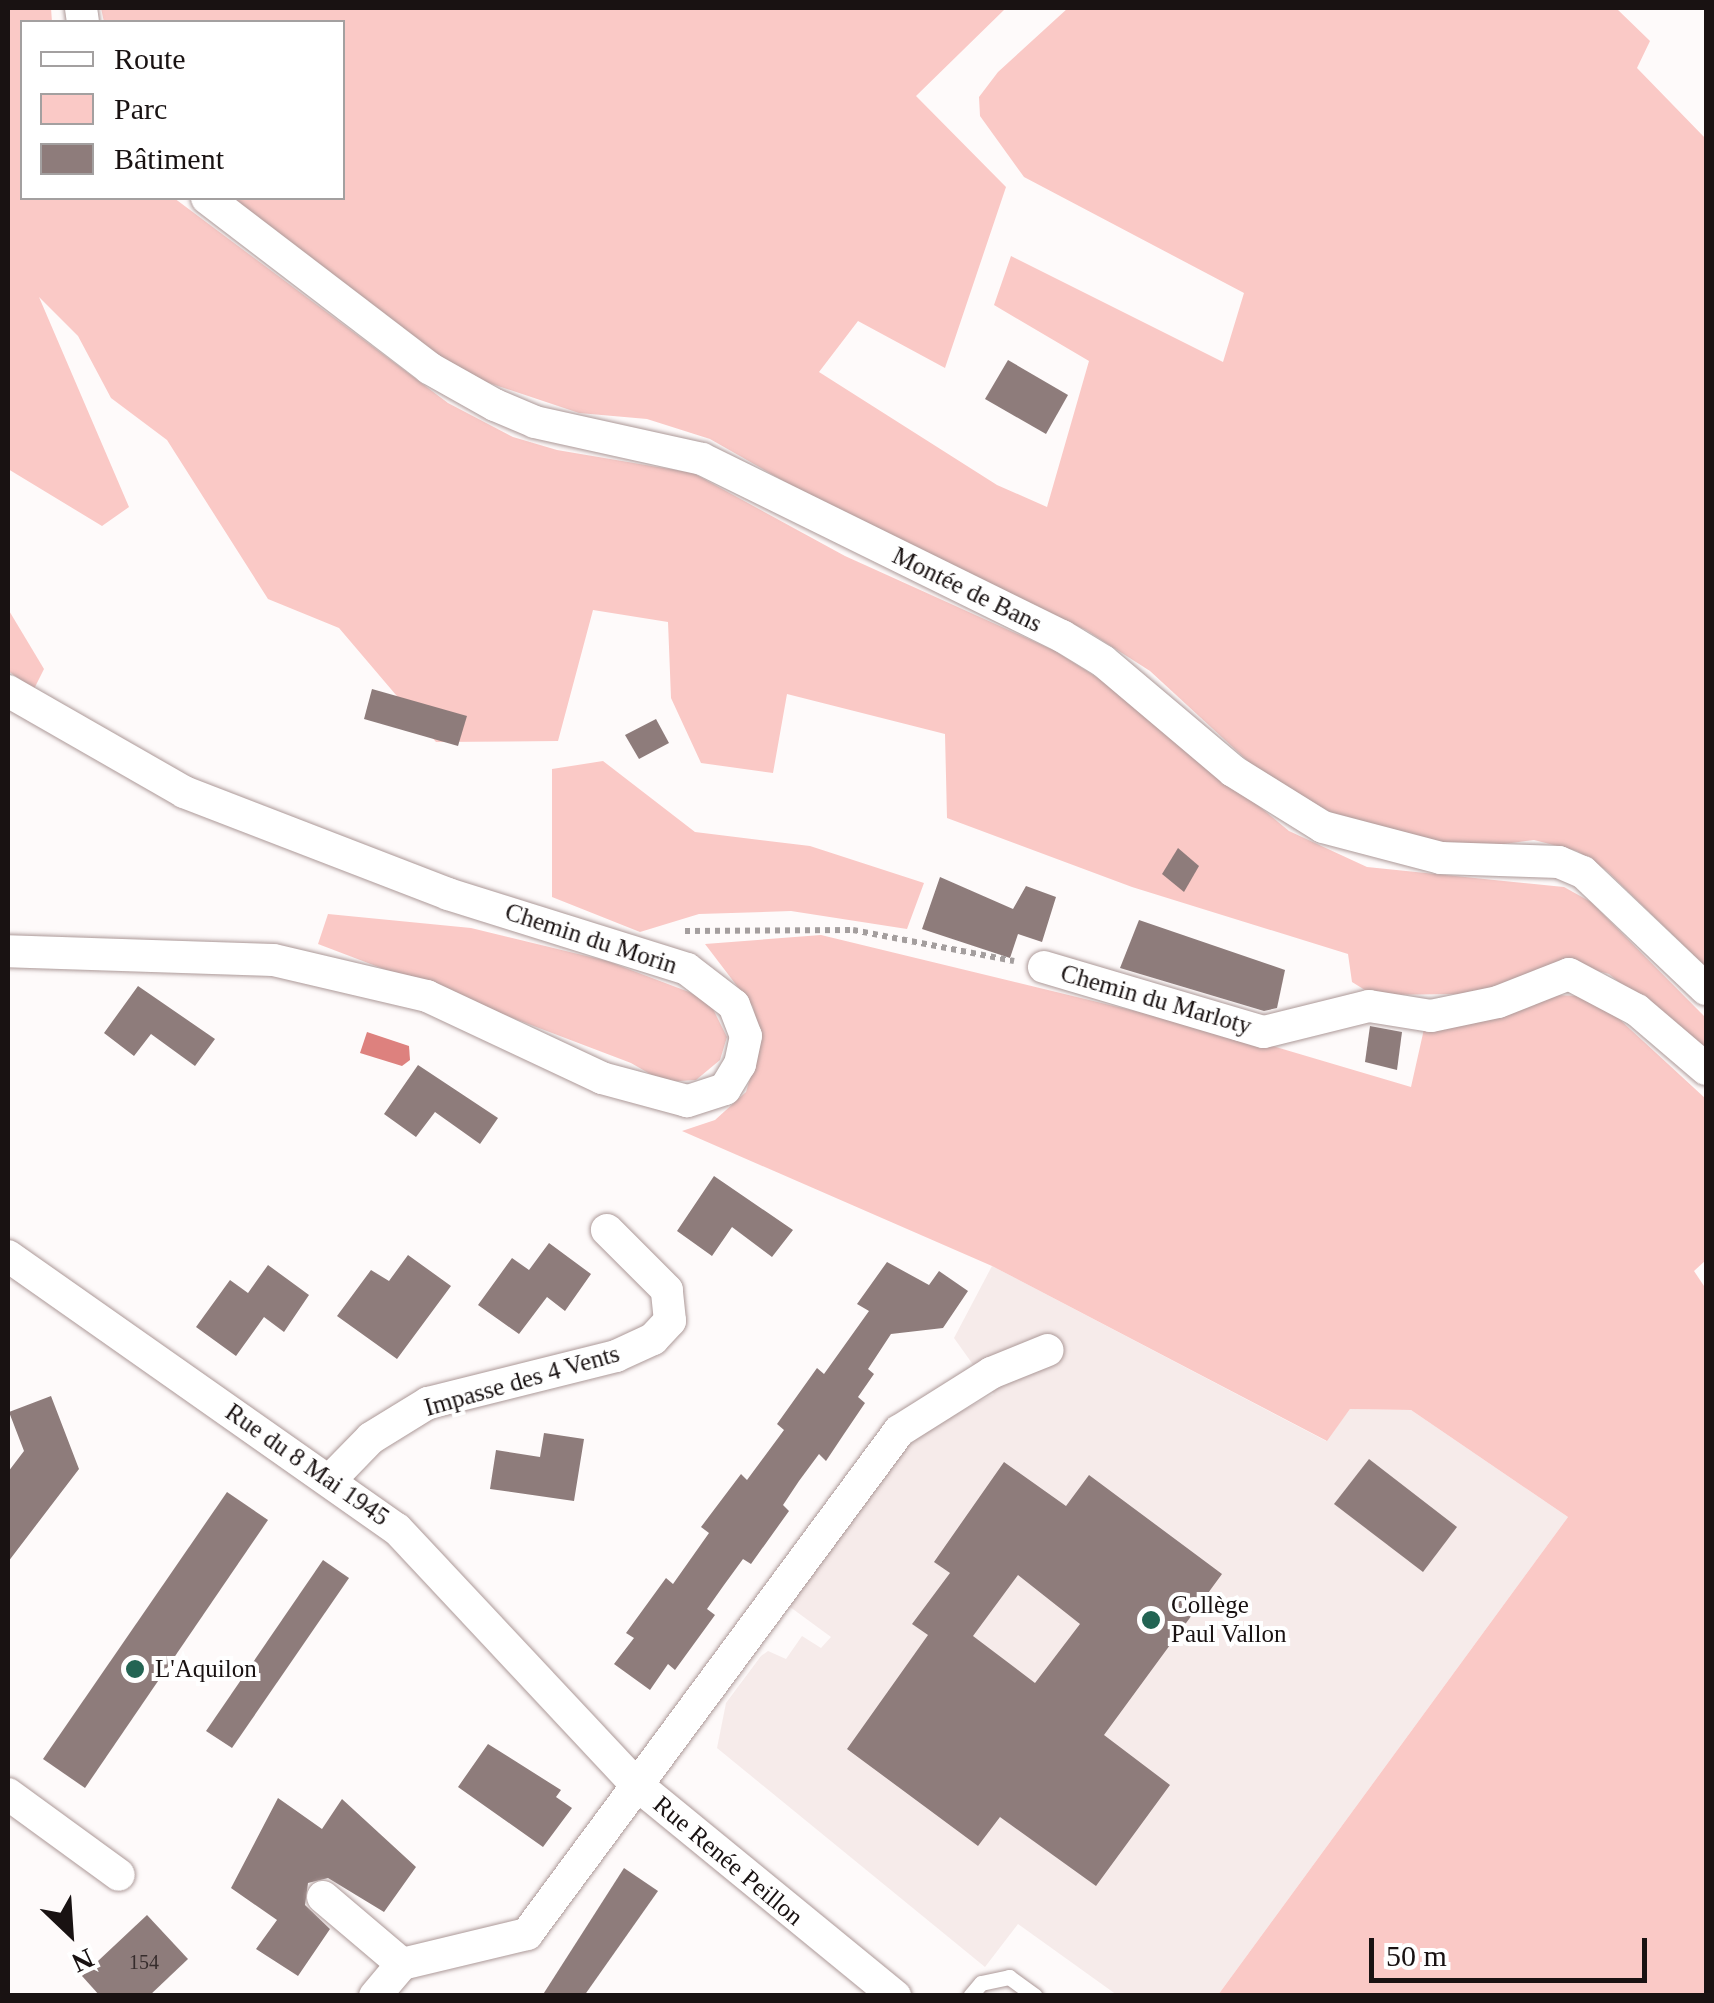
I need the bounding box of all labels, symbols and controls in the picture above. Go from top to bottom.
legend [20,20,345,200]
text: Route [114,42,186,75]
text: Parc [114,92,167,125]
text: Bâtiment [114,142,224,175]
street label: Montée de Bans [887,541,1047,639]
street label: Chemin du Morin [501,897,681,981]
street label: Chemin du Marloty [1057,958,1255,1042]
street label: Impasse des 4 Vents [421,1339,623,1423]
street label: Rue du 8 Mai 1945 [219,1397,395,1533]
place label: Collège Paul Vallon [1171,1591,1287,1650]
marker: Collège Paul Vallon [1140,1609,1162,1631]
place label: L'Aquilon [155,1654,257,1684]
marker: L'Aquilon [124,1658,146,1680]
street label: Rue Renée Peillon [647,1790,809,1932]
north arrow [20,1883,120,1983]
scale bar [1374,1918,1652,1980]
text: 50 m [1386,1939,1447,1972]
text: N [67,1942,99,1979]
house number: 154 [129,1950,159,1974]

